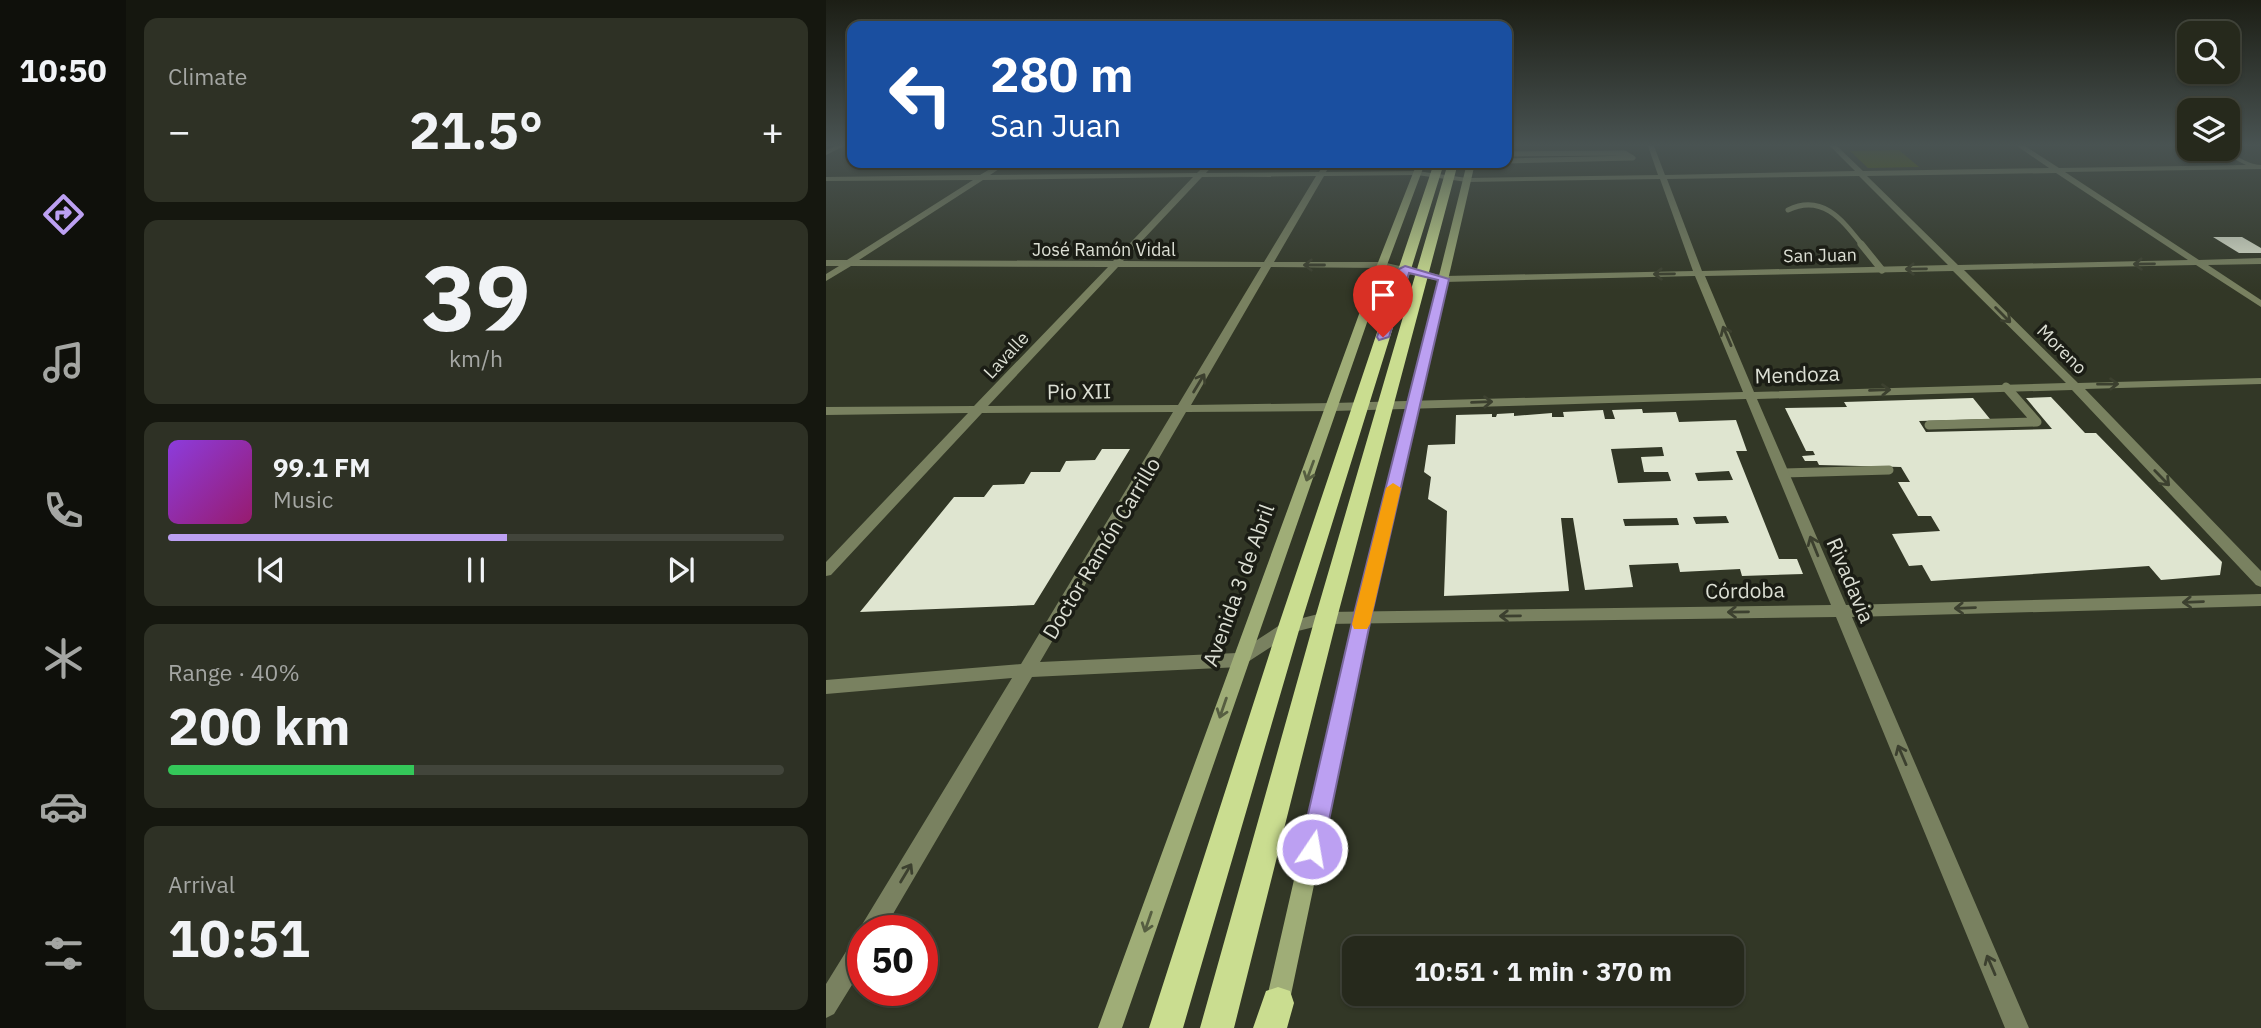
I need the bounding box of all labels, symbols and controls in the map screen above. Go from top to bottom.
map controls [2177,21,2240,161]
button: search [2177,21,2240,84]
text: 280 m [990,42,1134,105]
text: 10:50 [19,49,107,91]
icon: left [875,49,966,140]
text: Climate [168,61,247,91]
text: 21.5° [409,96,543,163]
button: layers [2177,98,2240,161]
text: San Juan [990,104,1121,146]
text: − [168,106,191,155]
text: + [761,106,784,155]
icon: directions [39,190,88,239]
text: 39 [421,238,531,356]
street label: José Ramón Vidal [1032,238,1176,261]
street label: San Juan [1783,243,1857,267]
one-way arrow [2133,257,2156,271]
one-way arrow [1302,258,1325,272]
one-way arrow [1905,262,1928,276]
pin [1353,265,1413,337]
one-way arrow [1653,268,1676,281]
icon: arrive [1364,276,1402,314]
one-way arrow [1994,306,2011,323]
street label: Moreno [2032,319,2092,379]
street label: Lavalle [978,326,1034,383]
one-way arrow [1719,326,1732,347]
icon: music [39,338,88,387]
text: km/h [449,343,503,373]
street label: Mendoza [1754,359,1840,389]
one-way arrow [1193,373,1206,394]
street label: Pio XII [1047,376,1111,406]
one-way arrow [2096,377,2119,390]
one-way arrow [1869,384,1892,397]
one-way arrow [1470,396,1493,409]
text: 99.1 FM [273,450,371,484]
street label: Doctor Ramón Carrillo [1036,452,1166,644]
one-way arrow [1303,459,1315,481]
one-way arrow [2153,468,2170,486]
text: Music [273,484,333,514]
icon: phone [39,486,88,535]
street label: Avenida 3 de Abril [1196,500,1280,670]
street label: Rivadavia [1821,533,1881,627]
one-way arrow [1807,535,1820,557]
icon: previous [252,551,290,589]
icon: pause [457,551,495,589]
icon: next [662,551,700,589]
street label: Córdoba [1705,575,1785,605]
one-way arrow [2182,595,2205,608]
one-way arrow [1954,601,1977,614]
one-way arrow [1727,606,1750,619]
one-way arrow [1499,609,1522,622]
icon: climate [39,634,88,683]
text: Range · 40% [168,657,300,687]
text: 200 km [168,692,350,759]
one-way arrow [1216,696,1228,718]
one-way arrow [1895,745,1908,767]
icon: car [39,782,88,831]
position arrow [1275,812,1349,886]
one-way arrow [899,863,913,883]
text: Arrival [168,869,235,899]
text: 10:51 [168,904,310,971]
one-way arrow [1141,911,1153,933]
speed limit sign: 50 [847,915,938,1006]
icon: filters [39,929,88,978]
text: 10:51 · 1 min · 370 m [1414,954,1672,988]
one-way arrow [1983,955,1996,976]

